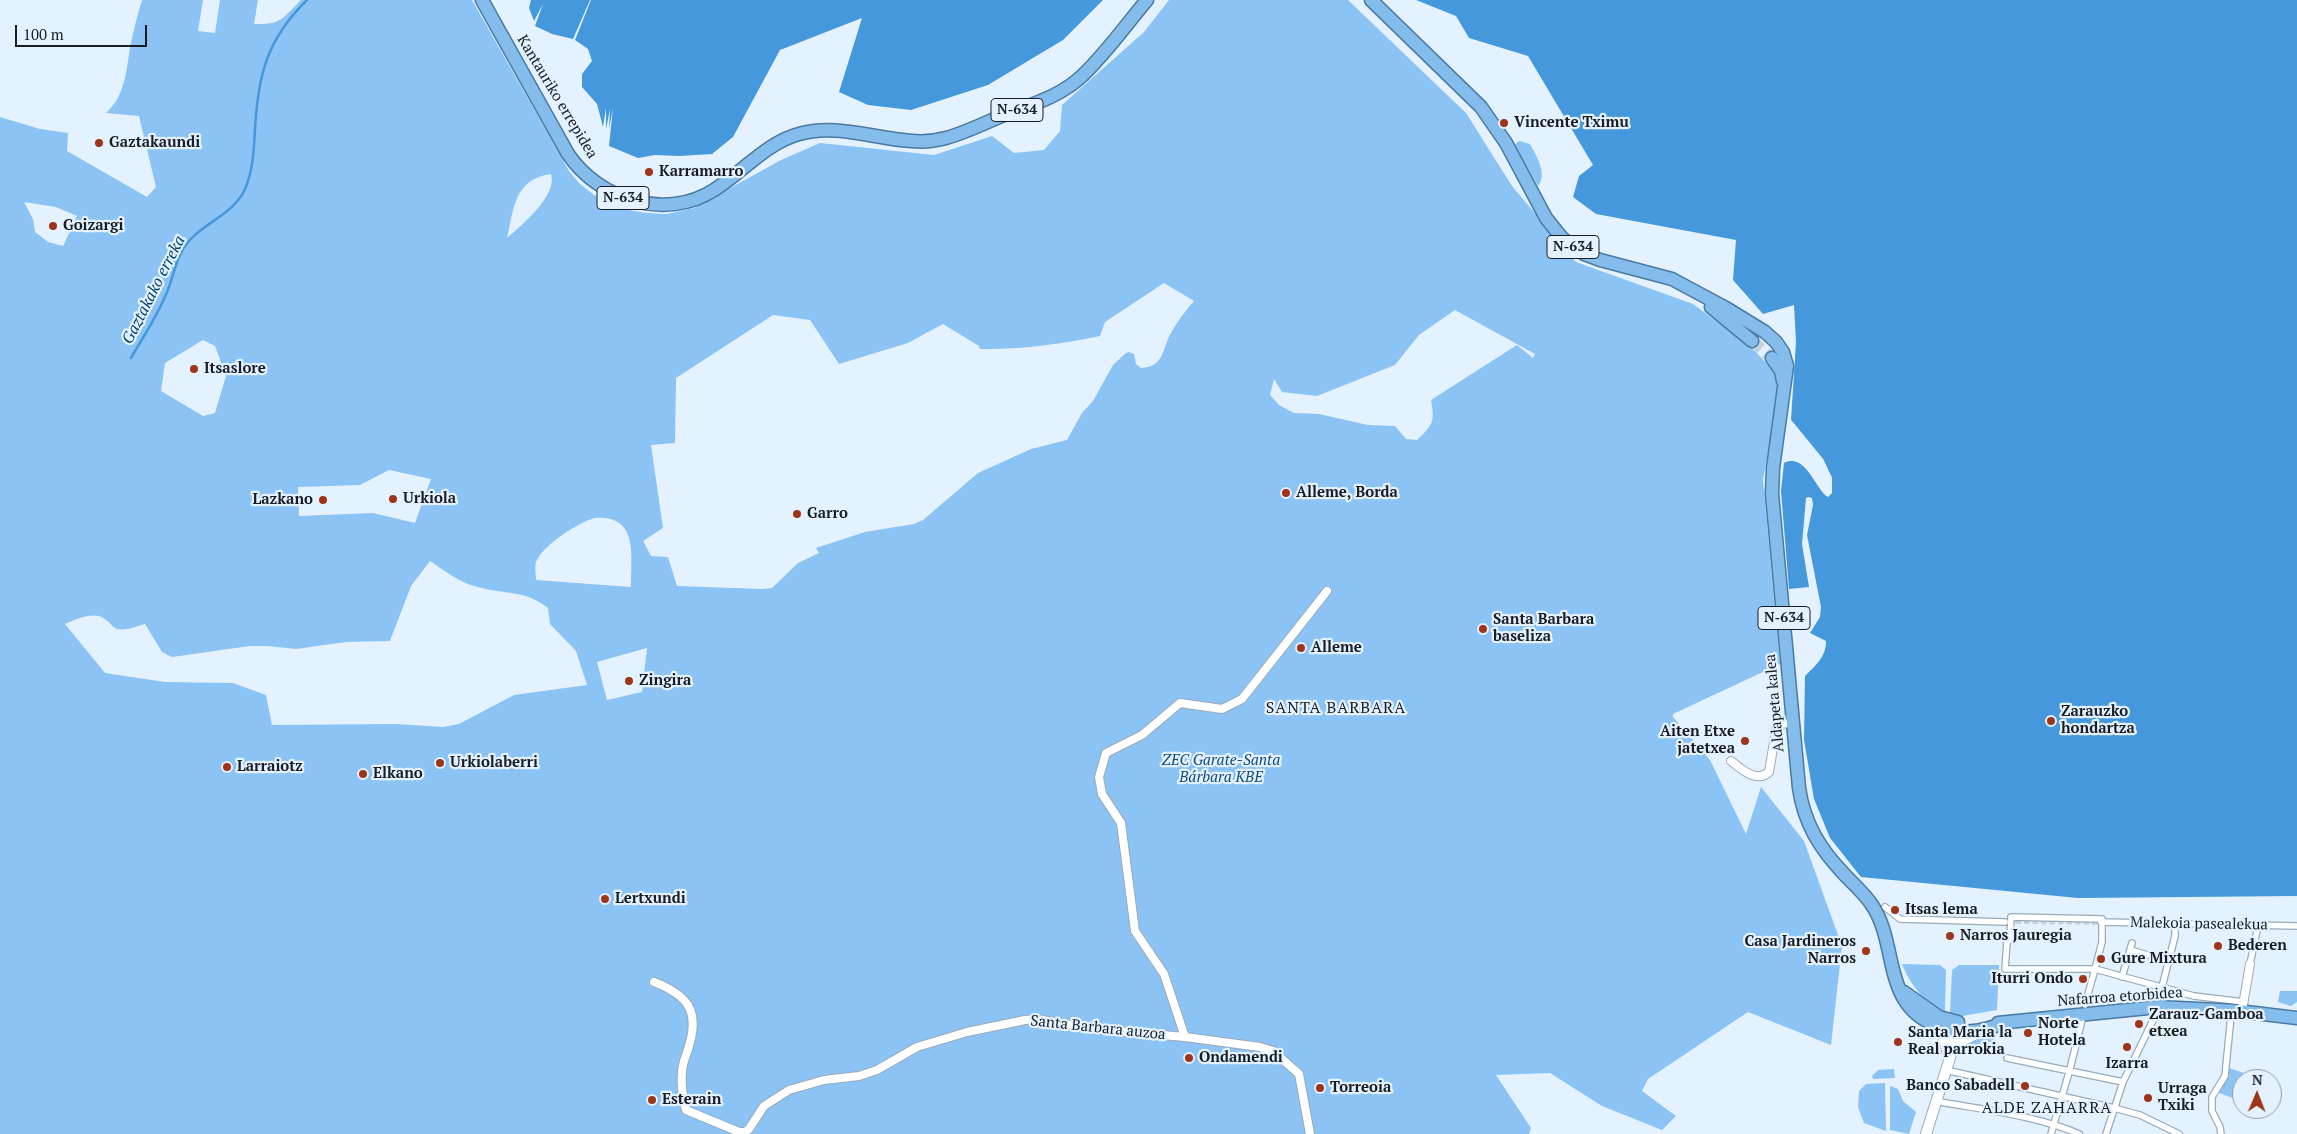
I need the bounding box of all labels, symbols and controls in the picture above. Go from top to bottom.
scale bar [18,15,150,47]
text: 100 m [23,24,64,44]
street label: Kantauriko errepidea [513,32,601,162]
road number: N-634 [991,98,1043,122]
place label: Vincente Tximu [1514,114,1629,132]
marker: Vincente Tximu [1498,117,1510,129]
place label: Gaztakaundi [109,134,200,152]
marker: Gaztakaundi [93,137,105,149]
place label: Karramarro [659,163,743,181]
marker: Karramarro [643,166,655,178]
road number: N-634 [597,187,649,210]
place label: Goizargi [63,217,124,235]
marker: Goizargi [47,220,59,232]
water label: Gaztakako erreka [118,233,190,347]
road number: N-634 [1547,236,1599,258]
place label: Itsaslore [204,360,266,378]
marker: Itsaslore [188,363,200,375]
place label: Alleme, Borda [1296,484,1398,502]
marker: Alleme, Borda [1280,487,1292,499]
place label: Urkiola [403,490,456,508]
place label: Lazkano [252,491,313,509]
marker: Urkiola [387,493,399,505]
marker: Lazkano [317,494,329,506]
place label: Garro [807,505,848,523]
marker: Garro [791,508,803,520]
road number: N-634 [1758,606,1810,630]
place label: Santa Barbara baseliza [1493,611,1594,646]
marker: Santa Barbara baseliza [1477,623,1489,635]
place label: Alleme [1311,639,1362,657]
marker: Alleme [1295,642,1307,654]
street label: Aldapeta kalea [1762,653,1788,753]
place label: Zingira [639,672,691,690]
marker: Zingira [623,675,635,687]
district label: SANTA BARBARA [1264,698,1408,718]
place label: Zarauzko hondartza [2061,703,2135,738]
marker: Zarauzko hondartza [2045,715,2057,727]
place label: Aiten Etxe jatetxea [1660,723,1735,758]
marker: Aiten Etxe jatetxea [1739,735,1751,747]
park label: ZEC Garate-Santa Bárbara KBE [1162,752,1280,787]
place label: Urkiolaberri [450,754,538,772]
marker: Urkiolaberri [434,757,446,769]
place label: Larraiotz [237,758,303,776]
marker: Larraiotz [221,761,233,773]
place label: Elkano [373,765,423,783]
marker: Elkano [357,768,369,780]
place label: Lertxundi [615,890,686,908]
marker: Lertxundi [599,893,611,905]
place label: Itsas lema [1905,901,1978,919]
marker: Itsas lema [1889,904,1901,916]
street label: Malekoia pasealekua [2130,914,2268,934]
place label: Narros Jauregia [1960,927,2072,945]
marker: Narros Jauregia [1944,930,1956,942]
place label: Casa Jardineros Narros [1745,933,1856,968]
place label: Bederen [2228,937,2287,955]
marker: Bederen [2212,940,2224,952]
marker: Casa Jardineros Narros [1860,945,1872,957]
place label: Gure Mixtura [2111,950,2207,968]
marker: Gure Mixtura [2095,953,2107,965]
place label: Iturri Ondo [1991,970,2073,988]
marker: Iturri Ondo [2077,973,2089,985]
street label: Nafarroa etorbidea [2057,984,2183,1010]
place label: Zarauz-Gamboa etxea [2149,1006,2264,1041]
street label: Santa Barbara auzoa [1030,1012,1166,1044]
place label: Norte Hotela [2038,1015,2086,1050]
marker: Zarauz-Gamboa etxea [2133,1018,2145,1030]
place label: Santa Maria la Real parrokia [1908,1024,2012,1059]
marker: Norte Hotela [2022,1027,2034,1039]
marker: Santa Maria la Real parrokia [1892,1036,1904,1048]
marker: Izarra [2121,1041,2133,1053]
place label: Ondamendi [1199,1049,1283,1067]
marker: Ondamendi [1183,1052,1195,1064]
place label: Izarra [2106,1055,2148,1073]
north arrow [2232,1069,2282,1119]
text: N [2252,1070,2263,1089]
place label: Banco Sabadell [1906,1077,2015,1095]
place label: Torreoia [1330,1079,1391,1097]
marker: Banco Sabadell [2019,1080,2031,1092]
place label: Urraga Txiki [2158,1080,2207,1115]
marker: Torreoia [1314,1082,1326,1094]
place label: Esterain [662,1091,721,1109]
marker: Urraga Txiki [2142,1092,2154,1104]
marker: Esterain [646,1094,658,1106]
district label: ALDE ZAHARRA [1980,1098,2114,1118]

